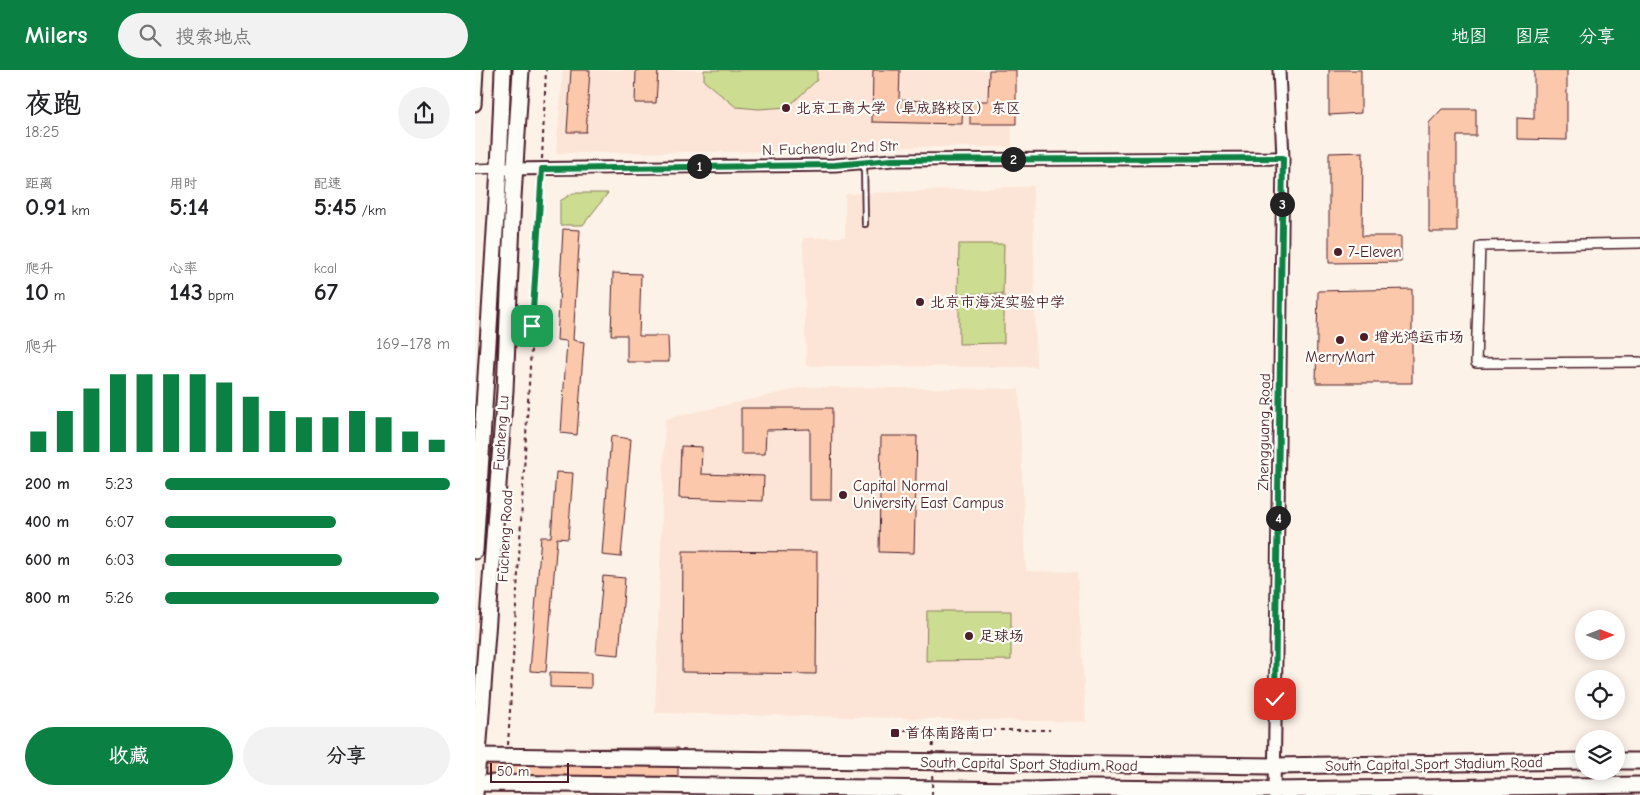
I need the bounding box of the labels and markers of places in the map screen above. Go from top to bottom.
place label: 北京工商大学（阜成路校区）东区 [796,99,1021,117]
marker: 北京工商大学（阜成路校区）东区 [780,102,792,114]
pin: 2 [1001,146,1025,172]
pin: 1 [687,154,711,178]
pin: 3 [1269,192,1295,216]
place label: 7-Eleven [1348,243,1402,261]
marker: 7-Eleven [1332,246,1344,258]
place label: 北京市海淀实验中学 [930,293,1065,311]
marker: 北京市海淀实验中学 [914,296,926,308]
pin [511,305,553,347]
place label: 增光鸿运市场 [1374,328,1464,346]
marker: 增光鸿运市场 [1358,331,1370,343]
marker: MerryMart [1334,334,1346,346]
place label: MerryMart [1305,348,1375,366]
place label: Capital Normal University East Campus [853,477,1004,512]
marker: Capital Normal University East Campus [837,489,849,501]
pin: 4 [1265,506,1291,530]
place label: 足球场 [979,627,1024,645]
marker: 足球场 [963,630,975,642]
pin [1254,678,1296,720]
place label: 首体南路南口 [905,724,995,742]
marker: 首体南路南口 [889,727,901,739]

